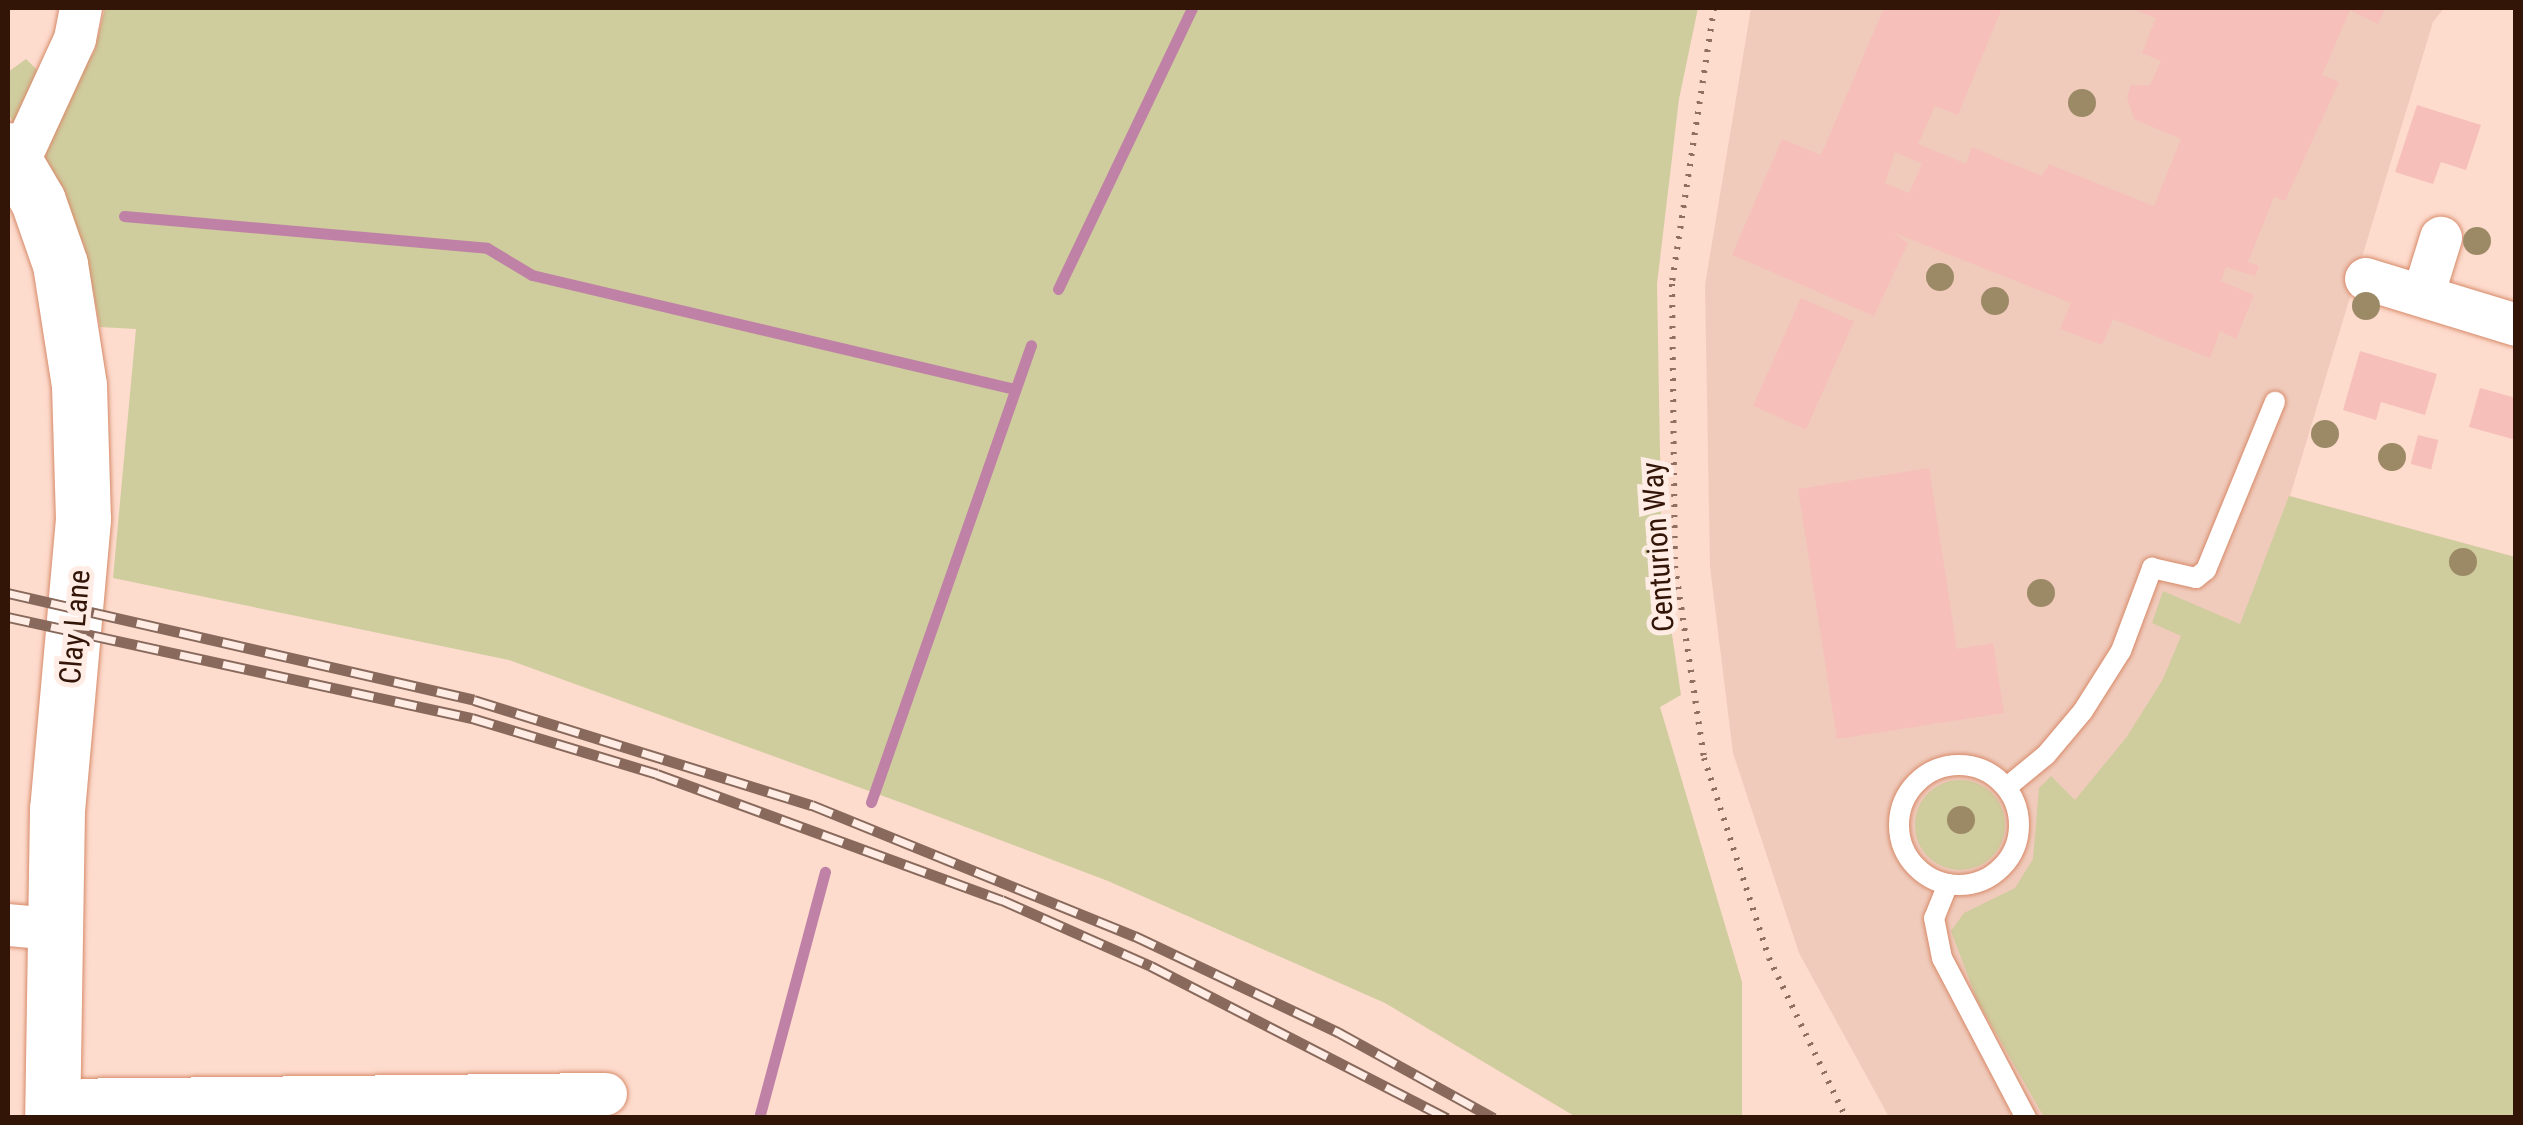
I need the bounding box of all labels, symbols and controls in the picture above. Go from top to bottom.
street label: Centurion Way [1634,461,1682,633]
street label: Clay Lane [52,568,98,686]

